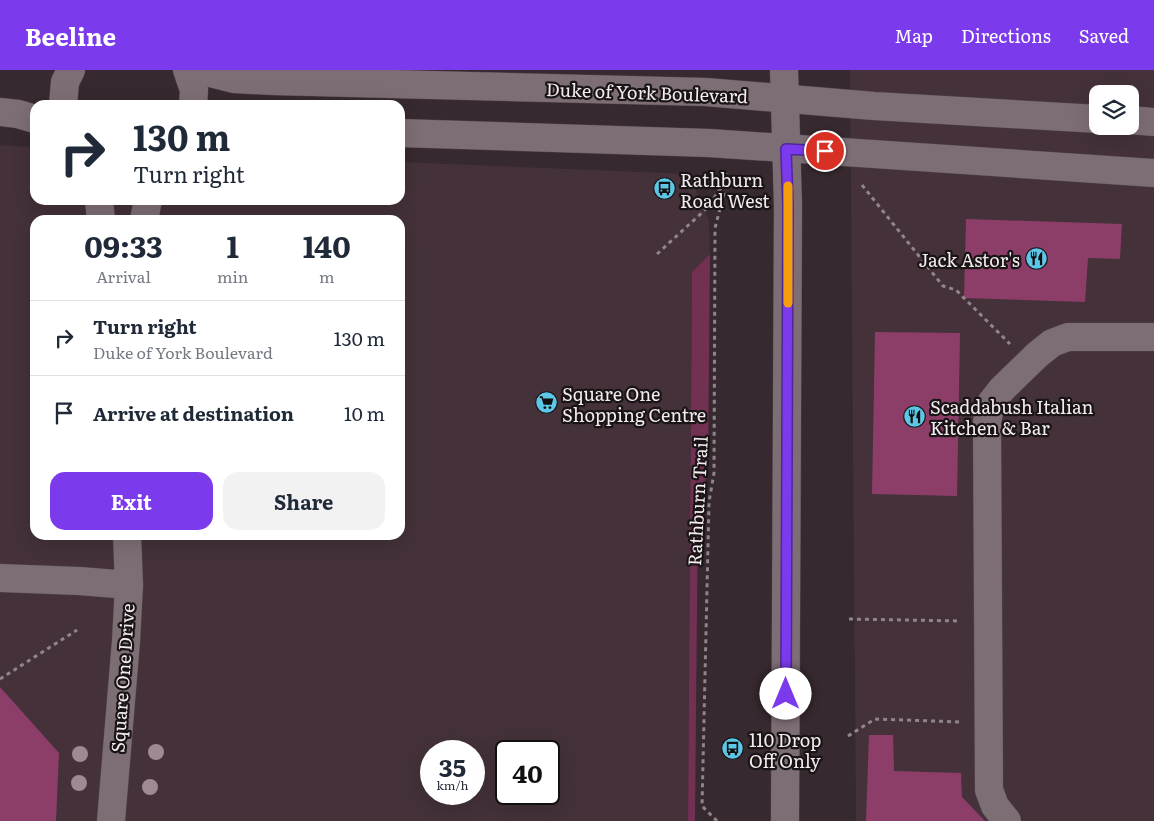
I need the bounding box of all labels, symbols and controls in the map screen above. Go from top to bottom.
text: Beeline [25,18,116,53]
text: Map [895,22,933,49]
text: Directions [961,22,1051,49]
text: Saved [1079,22,1129,49]
street label: Duke of York Boulevard [545,75,749,109]
map controls [1089,85,1139,135]
button: layers [1089,85,1139,135]
text: 130 m [133,110,230,162]
icon: right [50,120,115,185]
pin [804,130,846,172]
icon: arrive [811,137,839,165]
text: Turn right [133,157,245,190]
place label: Rathburn Road West [680,166,770,214]
bus stop icon: Rathburn Road West [652,177,676,201]
text: 09:33 [84,223,163,267]
text: 1 [227,223,239,267]
text: 140 [303,223,351,267]
place label: Jack Astor's [919,246,1020,273]
restaurant icon: Jack Astor's [1024,247,1048,271]
text: Arrival [96,264,151,288]
text: min [217,264,248,288]
text: m [319,264,334,288]
text: Turn right [93,312,197,340]
icon: right [50,324,78,352]
text: 130 m [334,324,385,352]
text: Duke of York Boulevard [93,340,273,364]
place label: Square One Shopping Centre [562,380,706,428]
supermarket icon: Square One Shopping Centre [534,391,558,415]
place label: Scaddabush Italian Kitchen & Bar [930,393,1094,441]
icon: arrive [50,399,78,427]
text: Arrive at destination [93,399,294,427]
text: 10 m [344,399,385,427]
restaurant icon: Scaddabush Italian Kitchen & Bar [902,404,926,428]
street label: Rathburn Trail [680,435,714,567]
button: Exit [50,472,213,530]
button: Share [223,472,385,530]
street label: Square One Drive [103,603,141,753]
position arrow [759,667,811,719]
place label: 110 Drop Off Only [749,726,821,774]
bus stop icon: 110 Drop Off Only [721,737,745,761]
speed limit sign: 40 [495,740,560,805]
text: 35 [439,748,466,785]
text: km/h [437,776,468,794]

